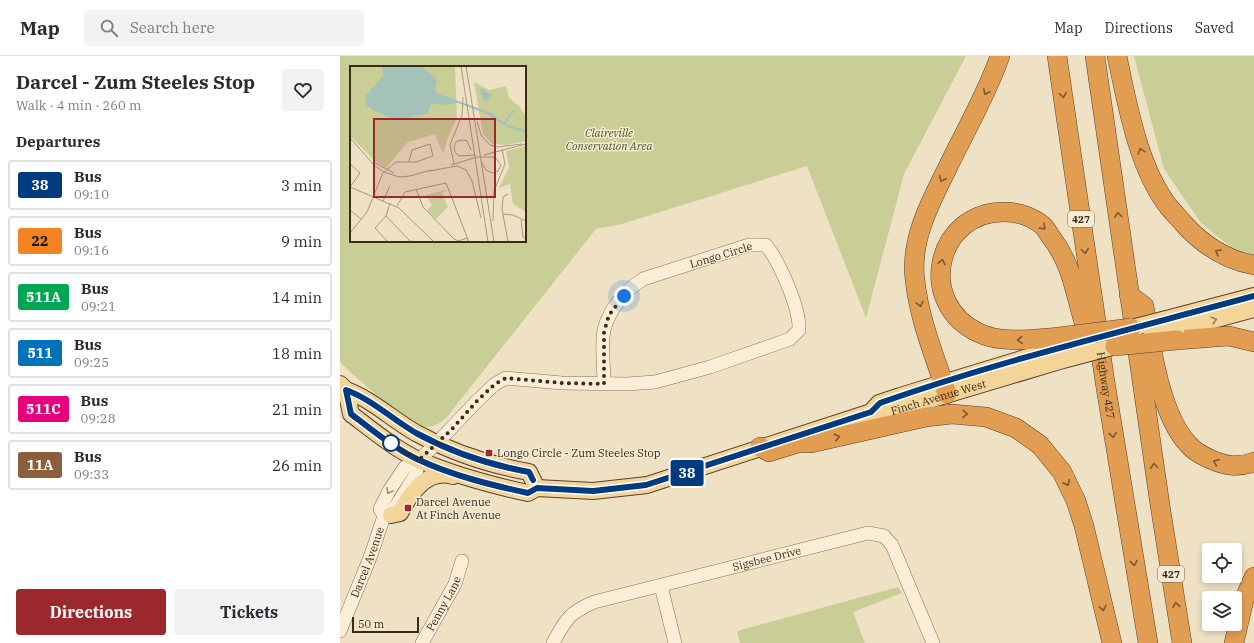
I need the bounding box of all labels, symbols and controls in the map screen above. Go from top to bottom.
search box [84,10,364,46]
text: Map [20,16,60,40]
icon: search [98,17,120,39]
text: Search here [130,18,214,37]
text: Map [1054,19,1083,37]
text: Directions [1105,19,1173,37]
text: Saved [1195,19,1234,37]
inset map [350,66,526,242]
button: heart [282,69,324,111]
text: Darcel - Zum Steeles Stop [16,70,255,94]
one-way arrow [983,88,990,95]
one-way arrow [1058,92,1067,98]
text: Walk · 4 min · 260 m [16,97,141,114]
park label: Claireville Conservation Area [566,126,652,153]
text: Departures [16,132,100,151]
one-way arrow [1137,147,1146,154]
text: Bus [74,167,102,186]
one-way arrow [939,175,947,183]
text: 38 [32,176,48,194]
text: 3 min [281,176,322,195]
text: 09:10 [74,186,109,203]
road number: 427 [1068,211,1094,227]
one-way arrow [1114,212,1123,218]
one-way arrow [1038,222,1046,230]
text: Bus [74,223,102,242]
text: 22 [32,232,48,250]
text: 9 min [281,232,322,251]
street label: Longo Circle [688,239,754,271]
text: 09:16 [74,242,109,259]
one-way arrow [1080,248,1089,254]
one-way arrow [1215,250,1222,257]
one-way arrow [938,259,946,265]
text: Bus [81,279,109,298]
your location [614,286,634,306]
text: 511A [26,288,61,306]
text: 14 min [272,288,322,307]
text: 09:21 [81,298,116,315]
one-way arrow [915,300,923,307]
one-way arrow [1210,316,1217,325]
text: Bus [74,335,102,354]
one-way arrow [1017,336,1023,344]
text: 511 [27,344,53,362]
text: 18 min [272,344,322,363]
street label: Highway 427 [1094,351,1118,420]
text: 09:25 [74,354,109,371]
street label: Finch Avenue West [889,376,988,418]
text: Bus [81,391,108,410]
text: 511C [26,400,61,418]
text: 21 min [272,400,322,419]
text: 09:28 [81,410,115,427]
one-way arrow [962,410,968,418]
one-way arrow [1108,432,1117,438]
unlabelled marker [382,434,400,452]
one-way arrow [834,434,840,442]
place label: Longo Circle - Zum Steeles Stop [497,446,661,460]
text: Bus [74,447,102,466]
marker: Longo Circle - Zum Steeles Stop [484,448,494,458]
text: 11A [27,456,53,474]
text: 26 min [272,456,322,475]
one-way arrow [1213,459,1221,467]
line badge: 38 [669,460,705,486]
one-way arrow [1150,463,1159,469]
text: 38 [679,464,695,482]
text: 09:33 [74,466,109,483]
one-way arrow [1062,479,1070,487]
one-way arrow [387,487,394,494]
place label: Darcel Avenue At Finch Avenue [416,495,501,522]
marker: Darcel Avenue At Finch Avenue [403,503,413,513]
street label: Darcel Avenue [347,525,387,600]
street label: Sigsbee Drive [731,543,803,574]
map controls [1202,543,1242,631]
button: locate [1202,543,1242,583]
one-way arrow [1130,560,1138,566]
road number: 427 [1158,566,1184,582]
street label: Penny Lane [423,575,464,634]
button: Directions [16,589,166,635]
button: Tickets [174,589,324,635]
button: layers [1202,591,1242,631]
one-way arrow [1172,601,1181,608]
one-way arrow [1099,605,1107,611]
scale bar [352,615,419,634]
text: 50 m [358,617,384,631]

